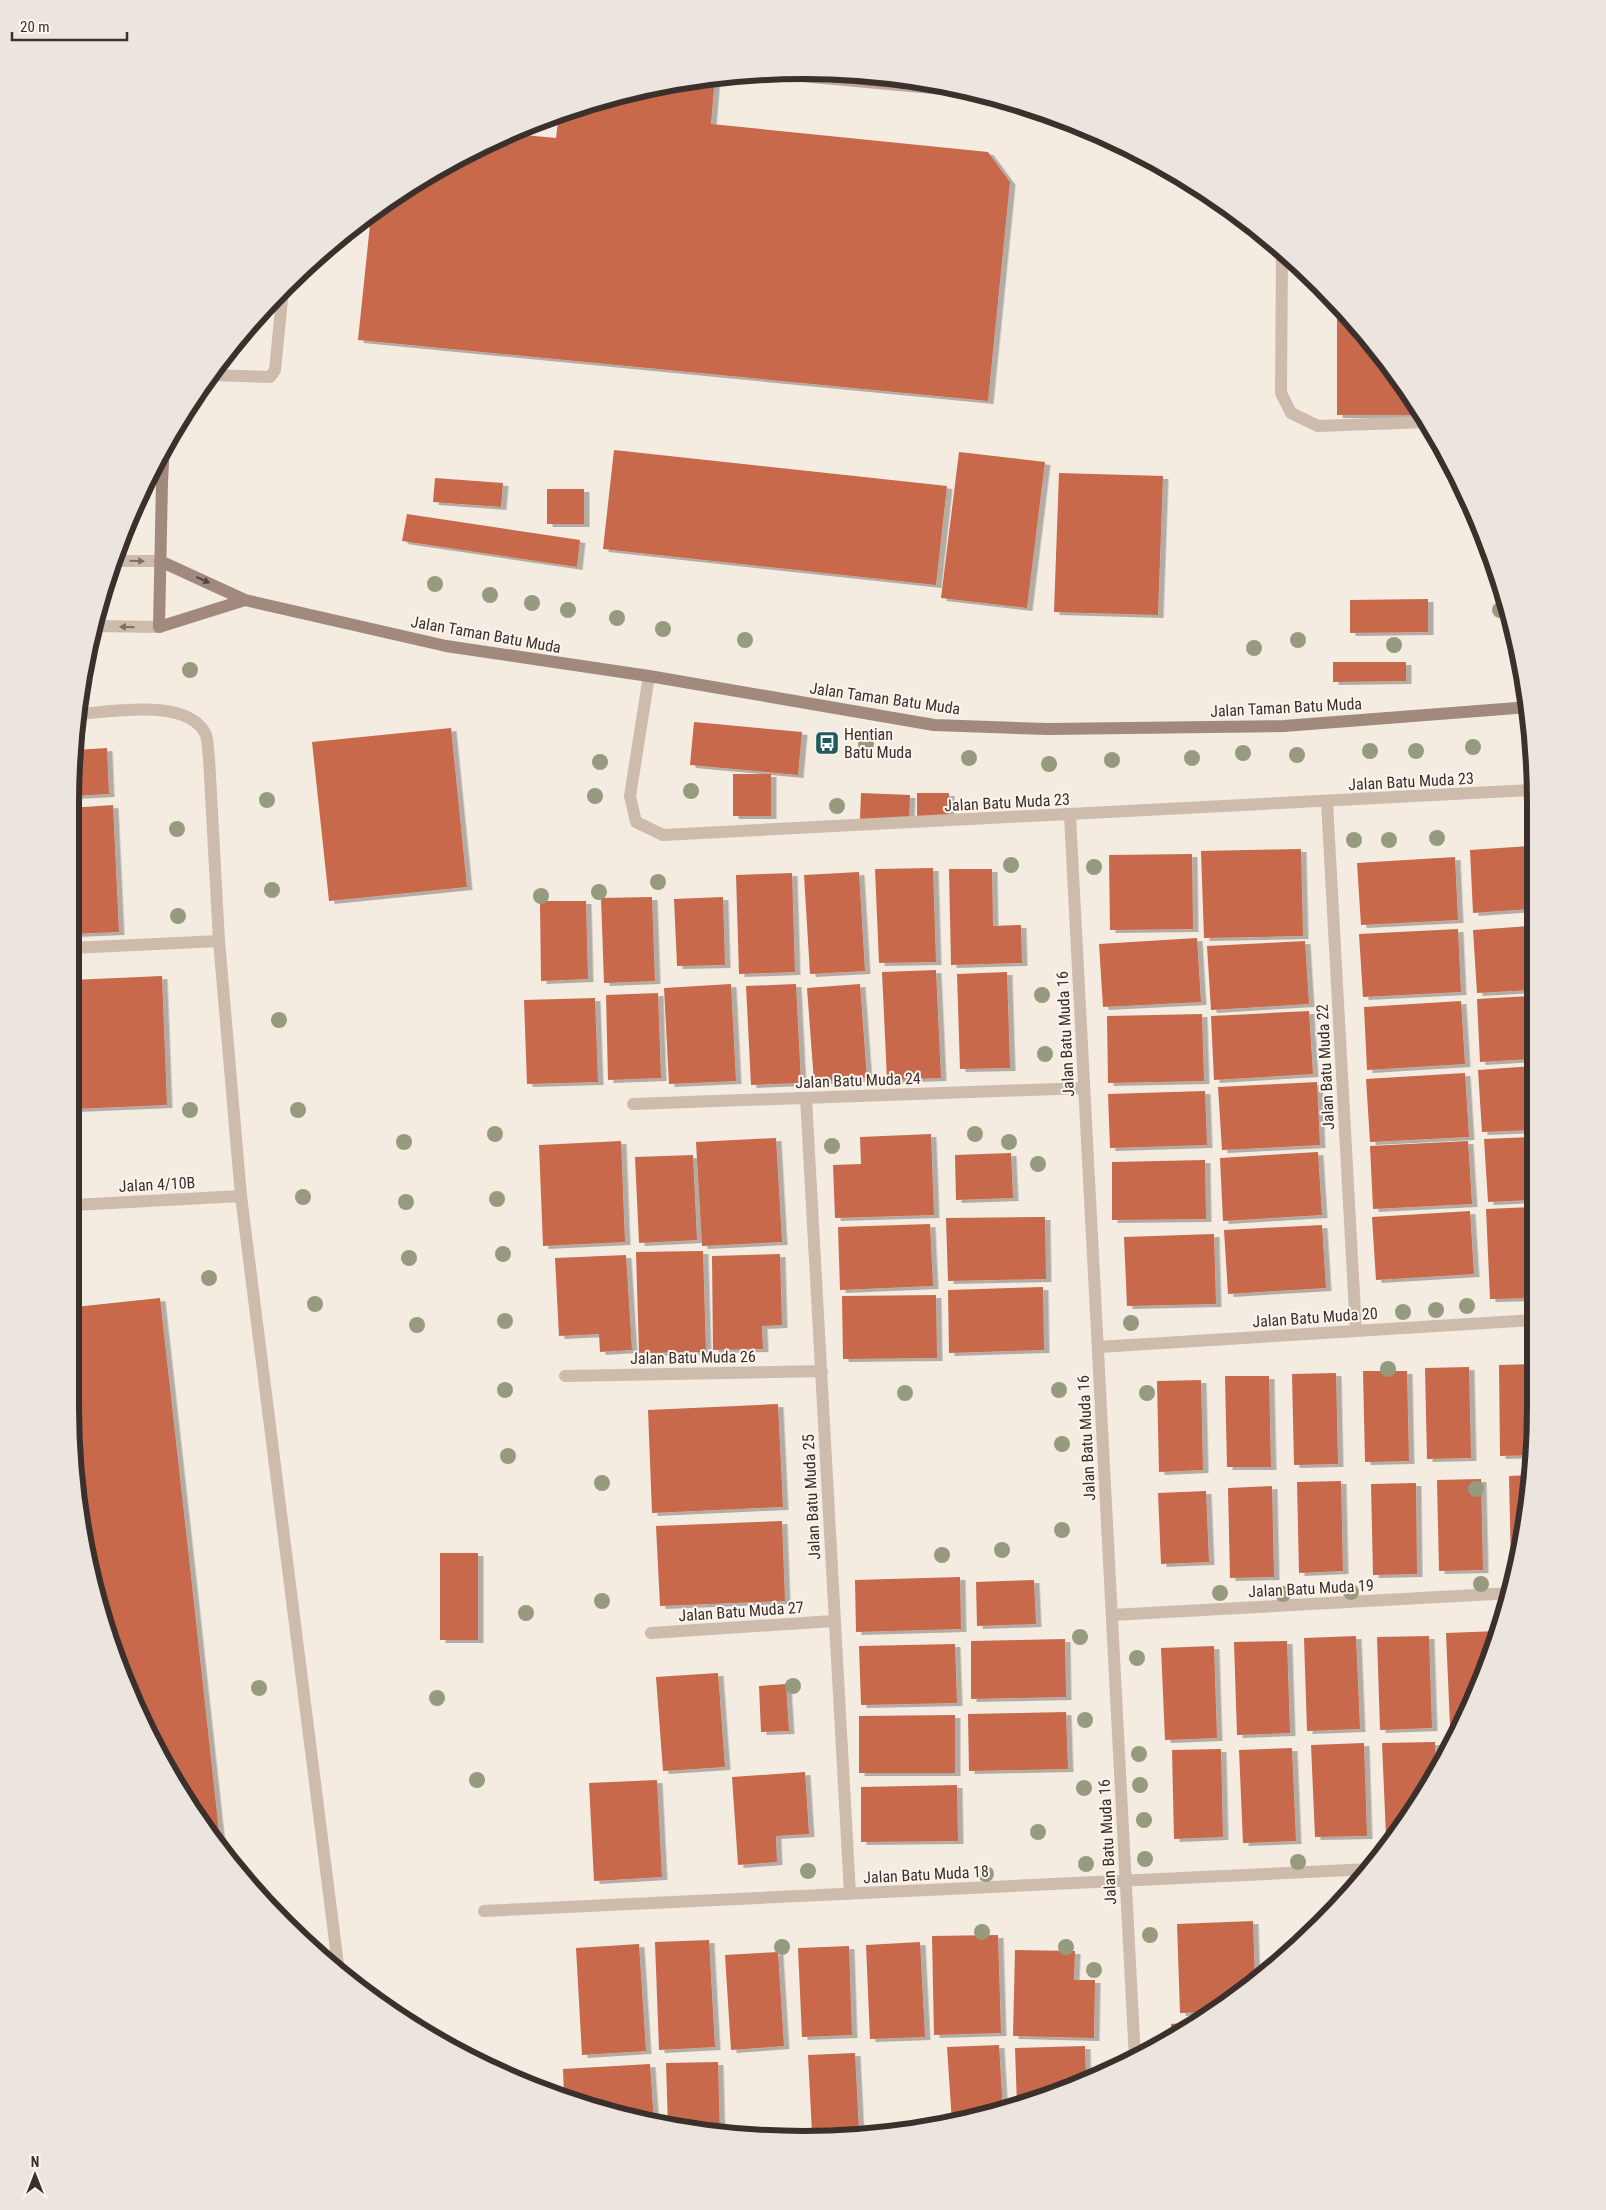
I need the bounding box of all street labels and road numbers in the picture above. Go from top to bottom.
street label: Jalan Taman Batu Muda [409,612,562,657]
street label: Jalan Taman Batu Muda [808,679,962,718]
street label: Jalan Taman Batu Muda [1210,694,1362,721]
street label: Jalan Batu Muda 23 [1348,769,1474,794]
street label: Jalan Batu Muda 23 [944,790,1070,815]
street label: Jalan Batu Muda 16 [1053,971,1078,1097]
street label: Jalan Batu Muda 22 [1313,1004,1338,1130]
street label: Jalan Batu Muda 24 [795,1069,921,1092]
street label: Jalan 4/10B [118,1173,196,1196]
street label: Jalan Batu Muda 20 [1252,1304,1378,1331]
street label: Jalan Batu Muda 26 [630,1347,756,1368]
street label: Jalan Batu Muda 16 [1074,1375,1099,1501]
street label: Jalan Batu Muda 25 [799,1434,824,1560]
street label: Jalan Batu Muda 19 [1248,1576,1374,1601]
street label: Jalan Batu Muda 27 [678,1598,804,1625]
street label: Jalan Batu Muda 16 [1095,1779,1120,1905]
street label: Jalan Batu Muda 18 [863,1862,989,1887]

